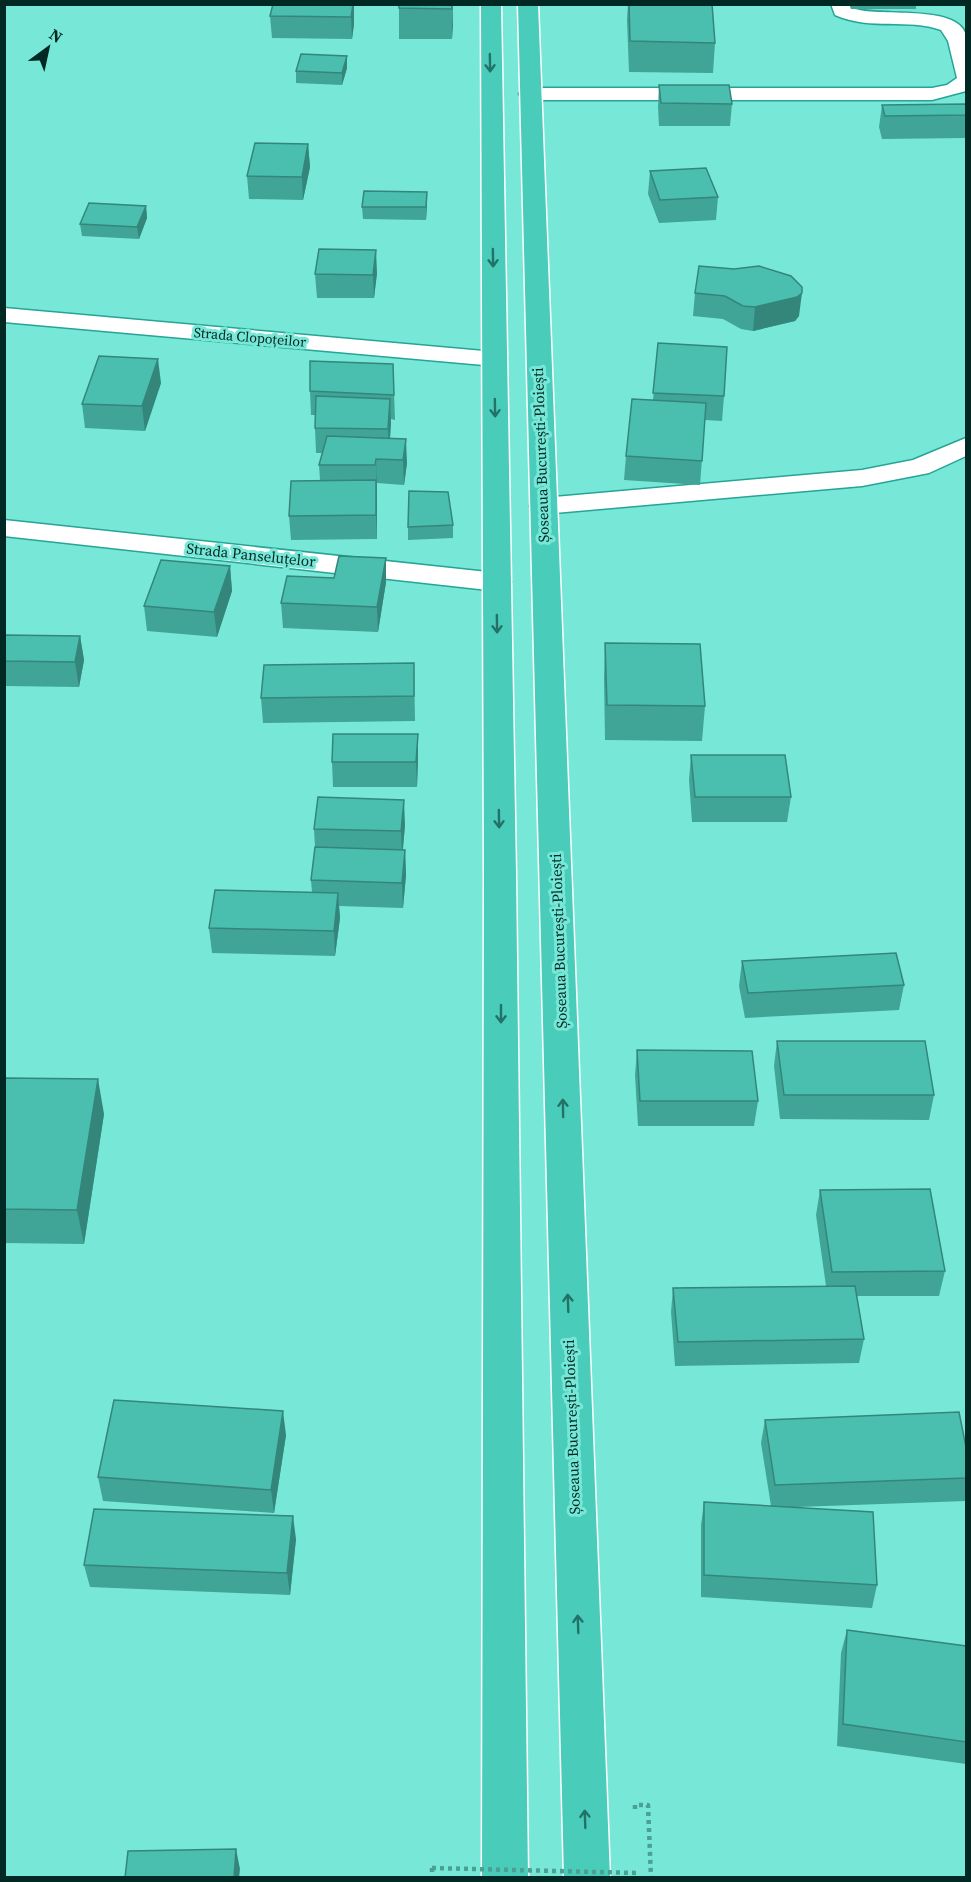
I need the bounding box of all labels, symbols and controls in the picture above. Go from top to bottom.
north arrow [18,18,78,78]
text: N [45,23,67,48]
one-way arrow [485,52,496,72]
one-way arrow [487,247,499,267]
street label: Strada Clopoțeilor [193,322,307,352]
street label: Șoseaua București-Ploiești [527,367,554,543]
one-way arrow [489,397,501,417]
street label: Strada Panseluțelor [185,537,317,572]
one-way arrow [491,613,503,633]
one-way arrow [493,808,505,828]
street label: Șoseaua București-Ploiești [545,853,572,1029]
one-way arrow [495,1003,507,1023]
one-way arrow [558,1099,569,1119]
one-way arrow [562,1294,574,1314]
street label: Șoseaua București-Ploiești [558,1339,585,1515]
one-way arrow [573,1615,584,1635]
one-way arrow [580,1810,591,1830]

